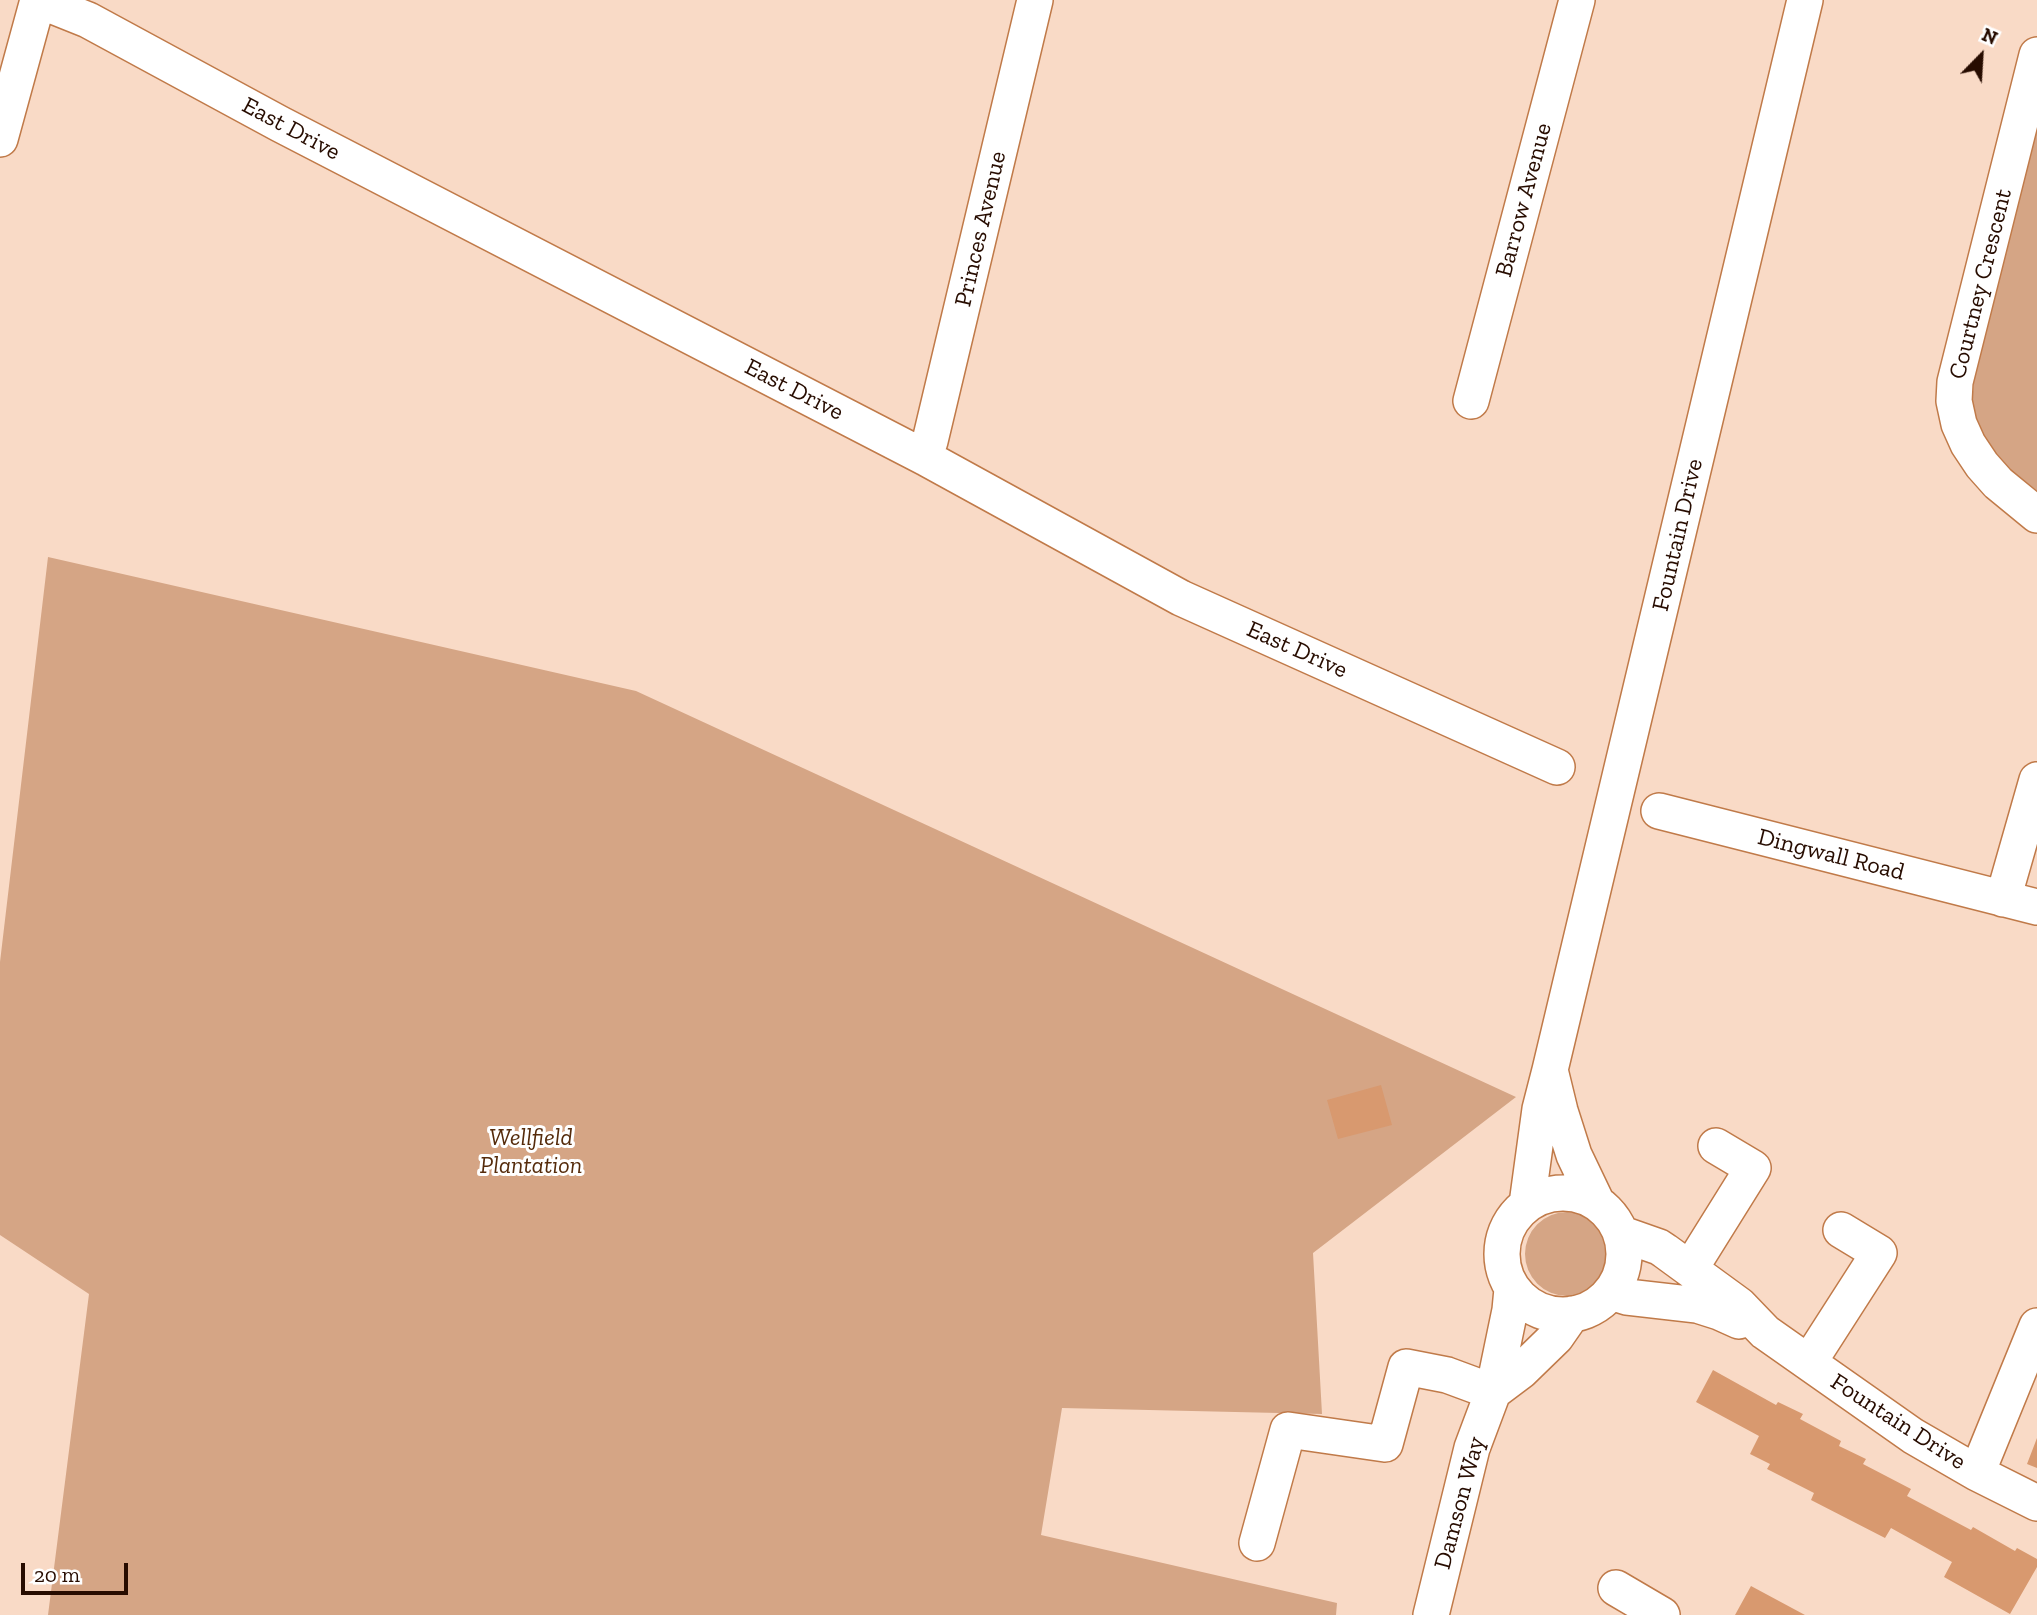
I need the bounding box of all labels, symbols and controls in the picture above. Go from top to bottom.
north arrow [1946,21,2016,91]
text: N [1978,23,2001,50]
street label: East Drive [237,91,345,167]
street label: Barrow Avenue [1490,120,1558,280]
street label: Princes Avenue [949,148,1013,310]
street label: Courtney Crescent [1943,186,2019,382]
street label: East Drive [740,353,848,427]
street label: Fountain Drive [1646,456,1710,614]
street label: East Drive [1242,615,1352,685]
street label: Dingwall Road [1755,823,1907,887]
park label: Wellfield Plantation [480,1124,582,1180]
street label: Fountain Drive [1825,1368,1971,1476]
street label: Damson Way [1429,1434,1491,1572]
scale bar [24,1548,131,1592]
text: 20 m [34,1562,80,1587]

